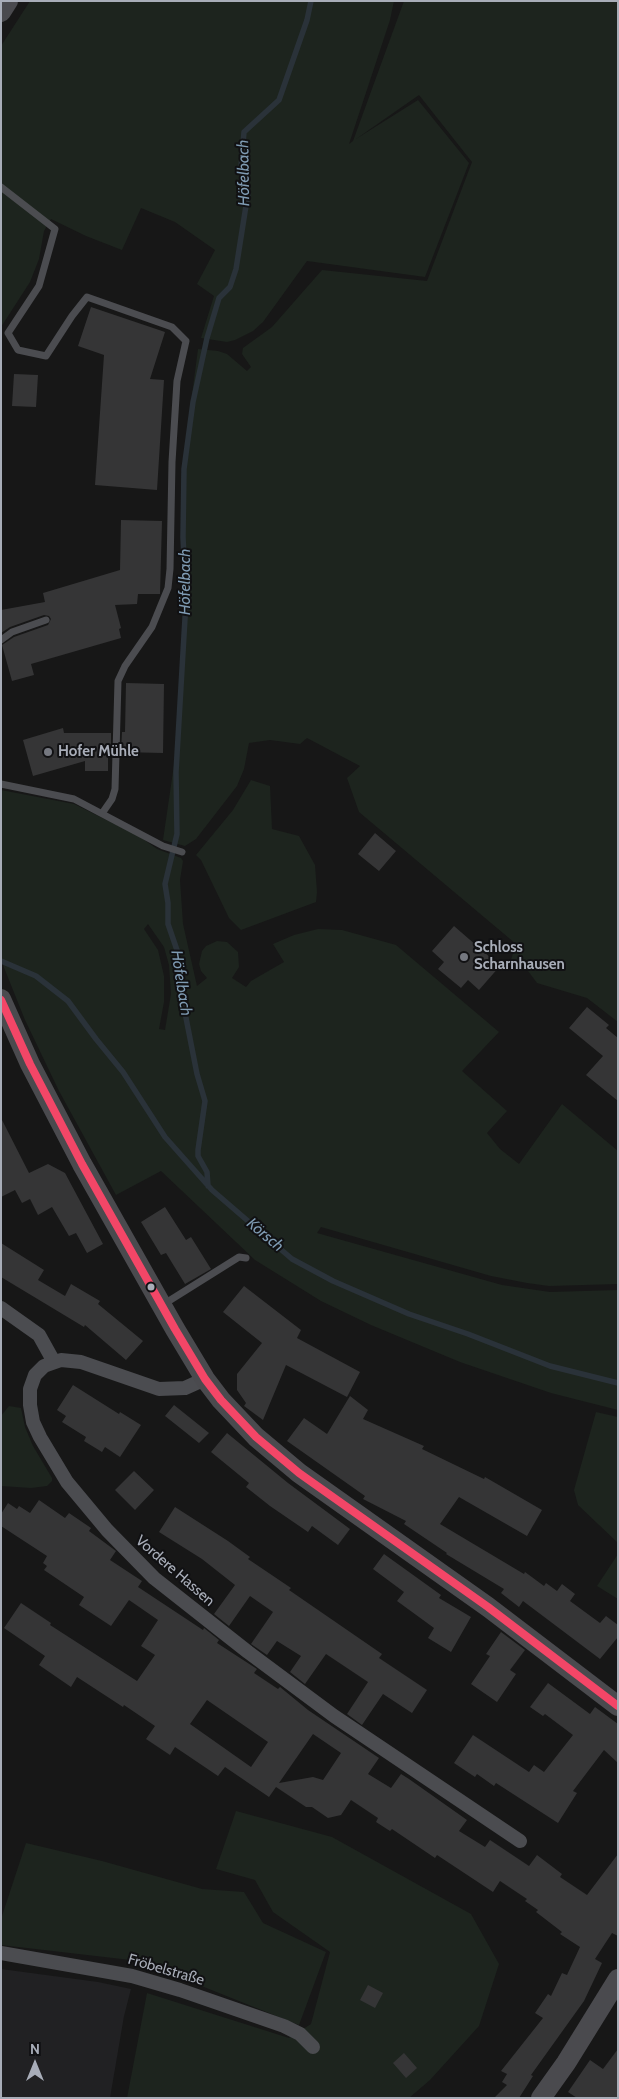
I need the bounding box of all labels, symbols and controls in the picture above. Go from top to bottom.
water label: Höfelbach [234,140,254,206]
water label: Höfelbach [175,549,195,615]
place label: Hofer Mühle [58,743,139,761]
marker: Hofer Mühle [42,746,54,758]
place label: Schloss Scharnhausen [474,939,565,974]
water label: Höfelbach [166,949,196,1017]
marker: Schloss Scharnhausen [458,951,470,963]
water label: Körsch [243,1214,287,1256]
unlabelled marker [146,1282,156,1292]
street label: Vordere Hassen [132,1532,218,1610]
street label: Fröbelstraße [126,1950,206,1990]
north arrow [10,2039,60,2089]
text: N [30,2040,40,2058]

